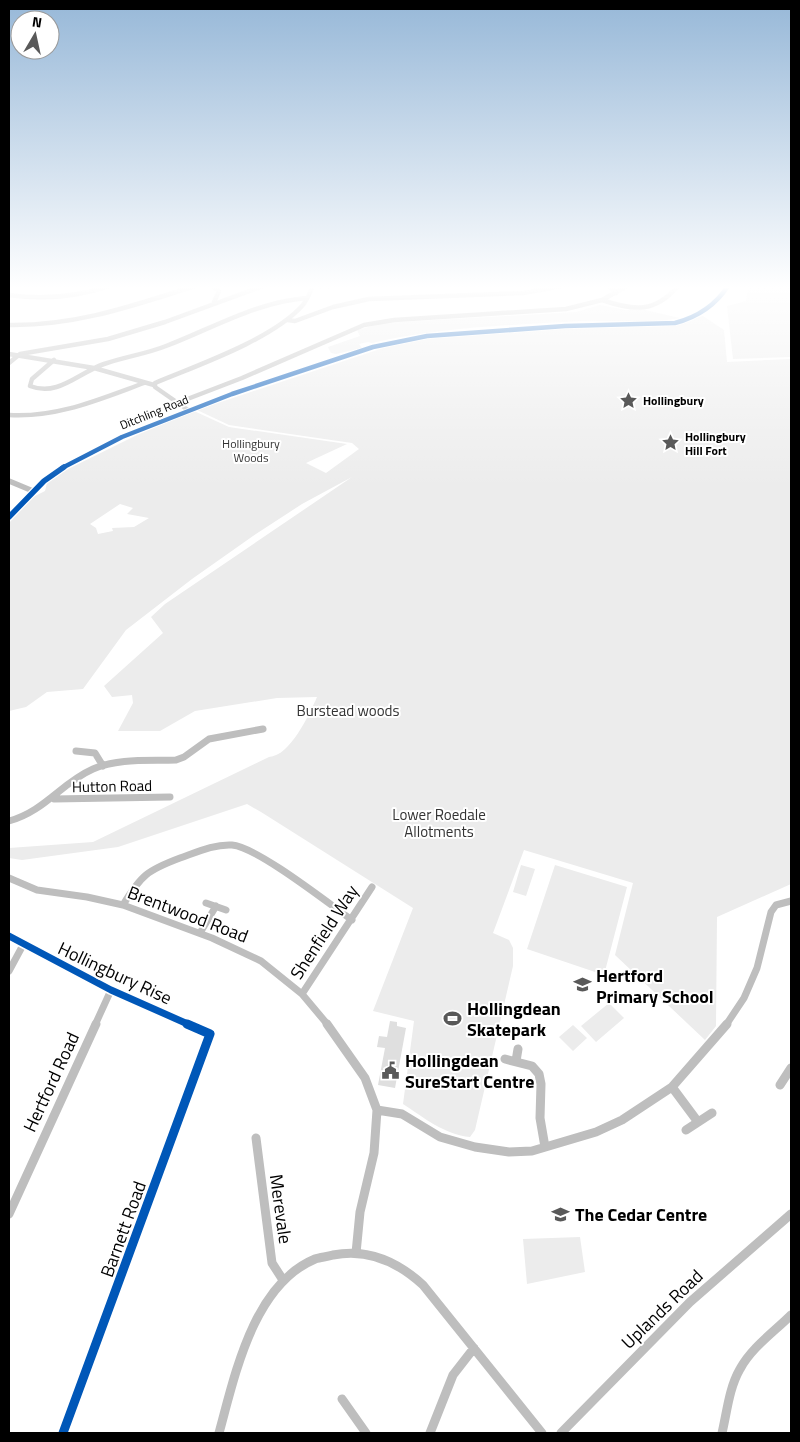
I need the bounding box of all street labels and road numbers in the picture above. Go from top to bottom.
street label: Ditchling Road [117,390,191,434]
street label: Hutton Road [72,774,152,798]
street label: Brentwood Road [124,879,252,949]
street label: Shenfield Way [283,879,365,985]
street label: Hollingbury Rise [53,935,177,1011]
street label: Hertford Road [16,1028,86,1136]
street label: Merevale [263,1173,299,1245]
street label: Barnett Road [93,1177,153,1281]
street label: Uplands Road [615,1263,709,1355]

